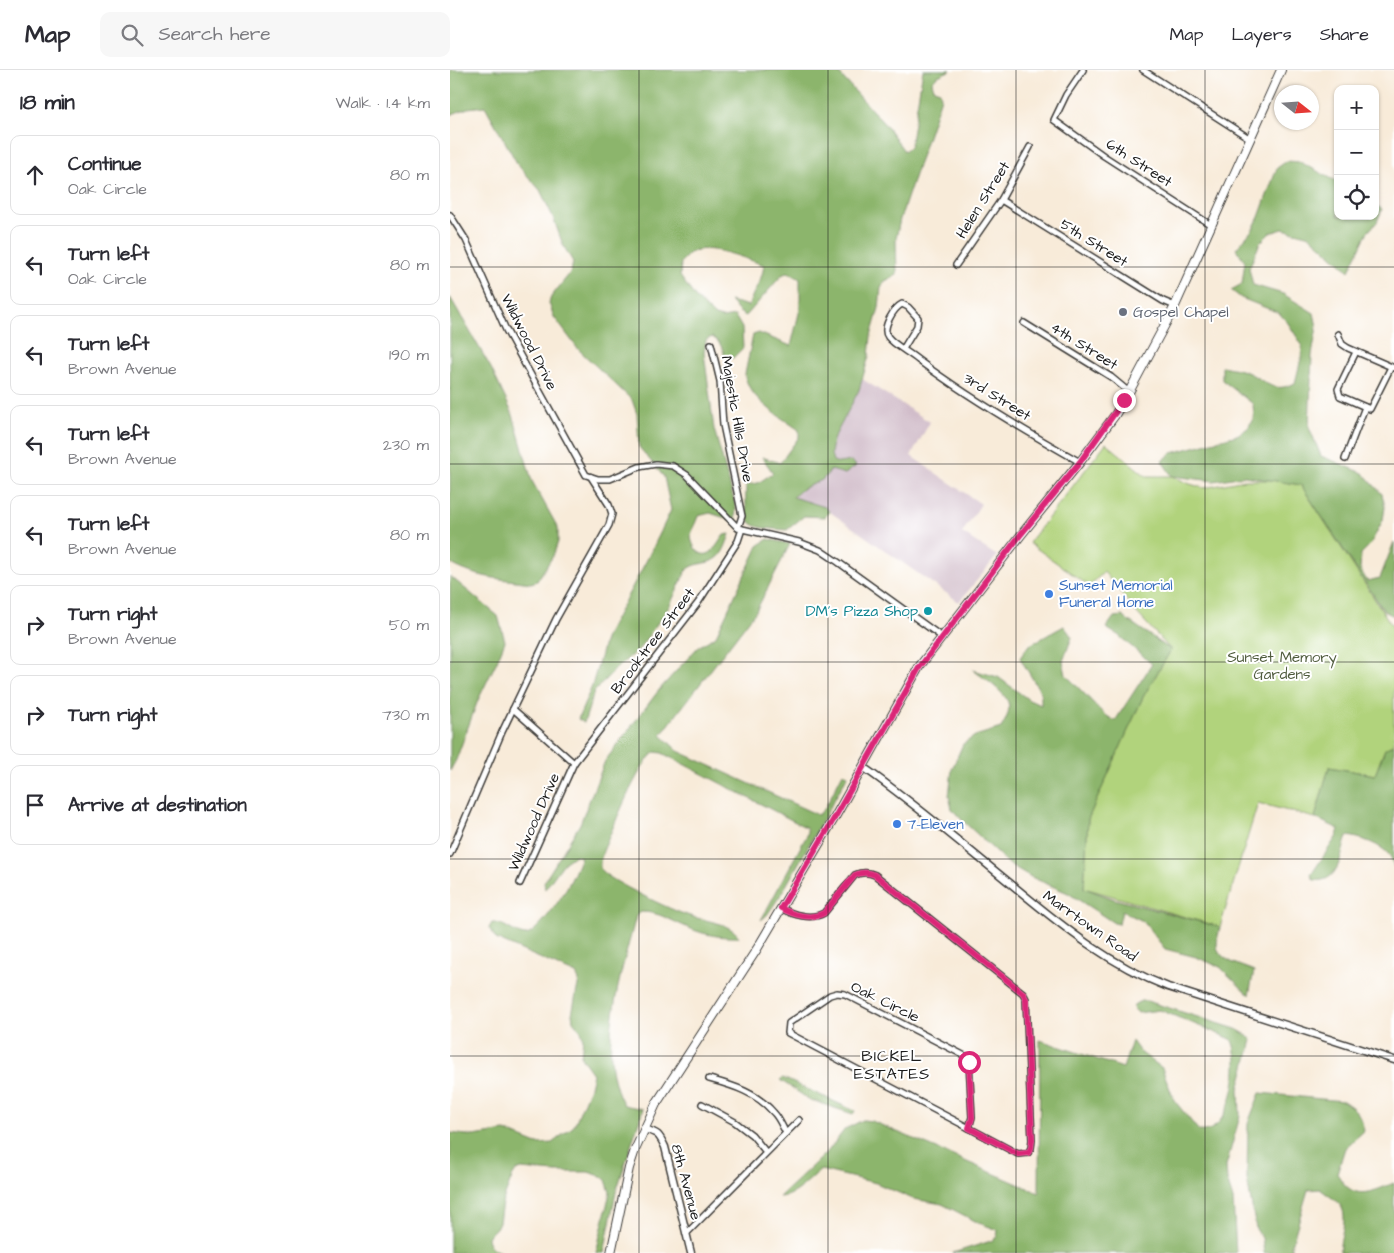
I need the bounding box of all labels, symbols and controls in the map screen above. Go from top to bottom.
search box [100,12,450,57]
text: Map [25,18,70,52]
icon: search [118,21,146,49]
text: Search here [158,21,271,48]
text: Map [1169,22,1203,47]
text: Layers [1231,22,1292,47]
text: Share [1320,22,1369,47]
north arrow [1274,85,1319,130]
map controls [1334,85,1379,220]
button: + [1334,85,1379,130]
text: 18 min [20,88,75,117]
text: Walk · 1.4 km [336,92,430,114]
button: − [1334,130,1379,175]
street label: 6th Street [1102,134,1176,192]
text: Continue [68,151,142,178]
street label: Helen Street [951,157,1015,243]
icon: ahead [21,161,49,189]
text: 80 m [390,164,429,186]
button: locate [1334,175,1379,220]
text: Oak Circle [68,178,147,200]
street label: 5th Street [1056,214,1132,272]
text: Turn left [68,241,149,268]
icon: left [21,251,49,279]
text: 80 m [390,254,429,276]
text: Oak Circle [68,268,147,290]
street label: Wildwood Drive [496,290,562,394]
place label: Gospel Chapel [1133,302,1229,323]
marker: Gospel Chapel [1117,306,1129,318]
street label: 4th Street [1046,317,1122,375]
text: Turn left [68,331,149,358]
icon: left [21,341,49,369]
text: 190 m [389,344,429,366]
street label: Majestic Hills Drive [716,354,758,484]
text: Brown Avenue [68,358,177,380]
street label: 3rd Street [959,368,1035,426]
route end [1113,389,1136,412]
text: Turn left [68,421,149,448]
icon: left [21,431,49,459]
text: 230 m [383,434,429,456]
text: Brown Avenue [68,448,177,470]
text: Turn left [68,511,149,538]
icon: left [21,521,49,549]
text: 80 m [390,524,429,546]
text: Brown Avenue [68,538,177,560]
place label: Sunset Memorial Funeral Home [1059,575,1173,613]
street label: Brooktree Street [606,584,700,698]
marker: Sunset Memorial Funeral Home [1043,588,1055,600]
text: Turn right [68,601,157,628]
place label: DM's Pizza Shop [806,601,918,622]
marker: DM's Pizza Shop [922,605,934,617]
icon: right [21,611,49,639]
text: 50 m [389,614,429,636]
text: Brown Avenue [68,628,177,650]
park label: Sunset Memory Gardens [1227,647,1337,685]
icon: right [21,701,49,729]
text: Turn right [68,702,157,729]
text: 730 m [382,704,429,726]
street label: Wildwood Drive [503,770,565,874]
icon: arrive [21,791,49,819]
text: Arrive at destination [68,792,247,819]
place label: 7-Eleven [907,814,964,835]
marker: 7-Eleven [891,818,903,830]
street label: Marrtown Road [1038,886,1142,967]
street label: Oak Circle [847,976,923,1028]
district label: BICKEL ESTATES [854,1045,930,1085]
route start [958,1051,981,1074]
street label: 8th Avenue [666,1142,706,1222]

